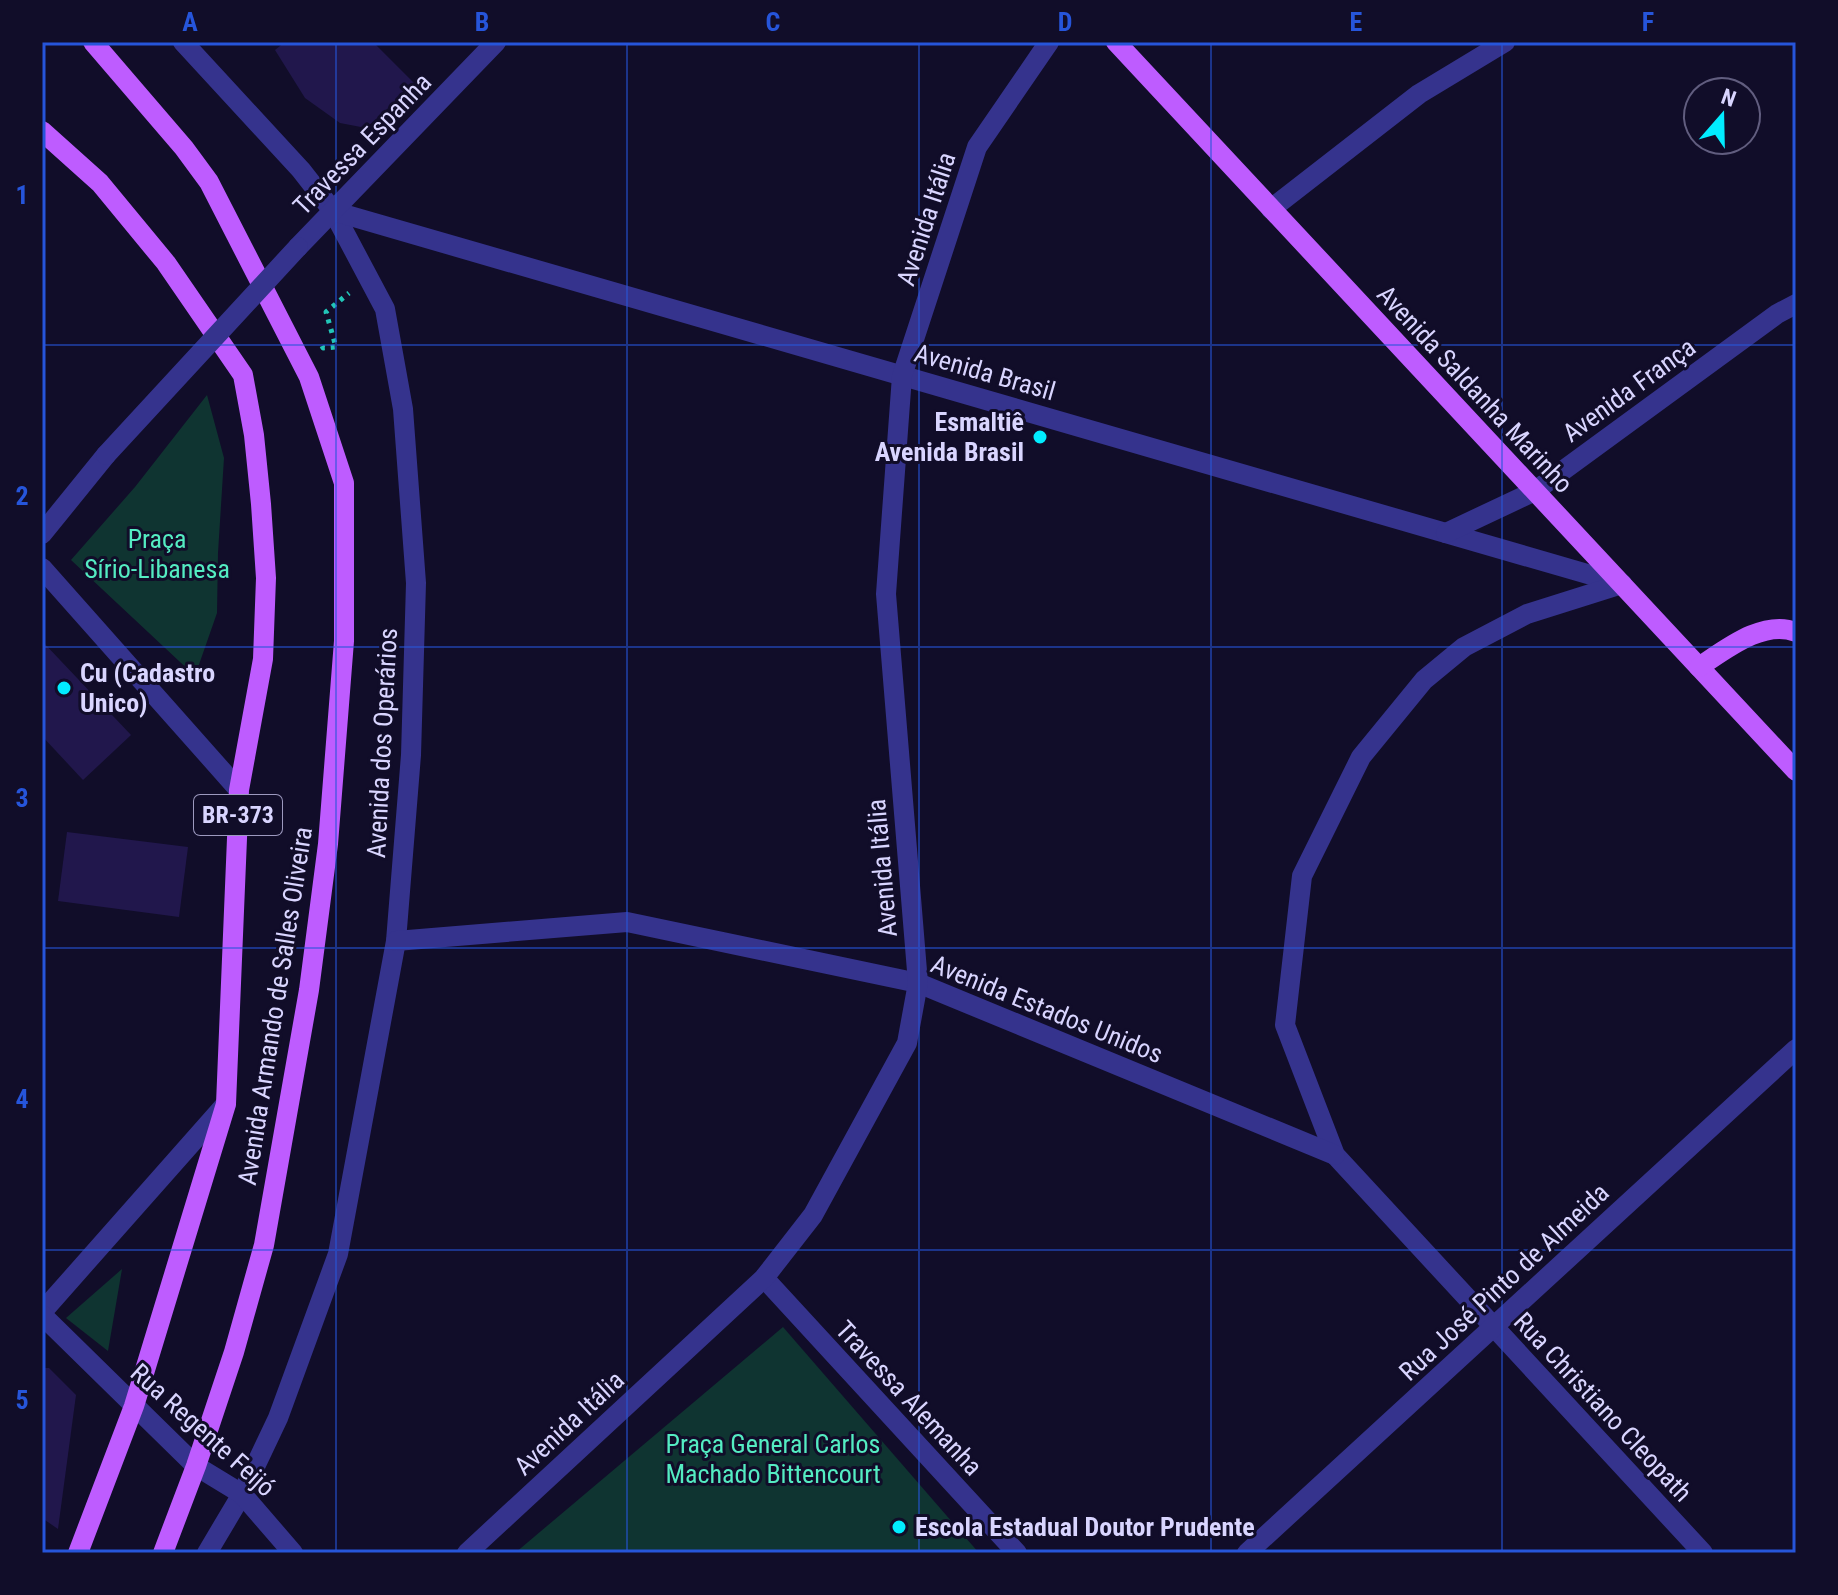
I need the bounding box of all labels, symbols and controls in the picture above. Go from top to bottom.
text: A [182,7,198,37]
text: B [475,7,489,37]
text: C [766,7,781,37]
text: D [1058,7,1072,37]
text: E [1350,7,1363,37]
text: F [1642,7,1654,37]
street label: Travessa Espanha [287,67,437,221]
north arrow [1682,76,1762,156]
text: N [1718,84,1739,112]
street label: Avenida Itália [890,149,962,289]
text: 1 [15,180,29,210]
street label: Avenida Saldanha Marinho [1371,279,1579,499]
street label: Avenida França [1557,332,1701,448]
street label: Avenida Brasil [911,338,1059,406]
place label: Esmaltiê Avenida Brasil [875,407,1024,467]
marker: Esmaltiê Avenida Brasil [1031,428,1049,446]
text: 2 [15,481,29,511]
park label: Praça Sírio-Libanesa [84,524,230,584]
street label: Avenida dos Operários [361,627,403,859]
place label: Cu (Cadastro Unico) [80,658,215,718]
marker: Cu (Cadastro Unico) [55,679,73,697]
text: 3 [15,783,29,813]
road number: BR-373 [194,795,282,835]
street label: Avenida Itália [861,798,903,938]
street label: Avenida Armando de Salles Oliveira [232,825,318,1187]
street label: Avenida Estados Unidos [927,949,1167,1069]
text: 4 [15,1084,29,1114]
street label: Rua José Pinto de Almeida [1393,1177,1615,1387]
street label: Rua Christiano Cleopath [1508,1306,1698,1508]
street label: Travessa Alemanha [830,1315,988,1481]
street label: Rua Regente Feijó [125,1357,281,1503]
street label: Avenida Itália [508,1365,630,1481]
text: 5 [15,1385,29,1415]
park label: Praça General Carlos Machado Bittencourt [665,1429,881,1489]
place label: Escola Estadual Doutor Prudente [915,1512,1255,1542]
marker: Escola Estadual Doutor Prudente [890,1518,908,1536]

